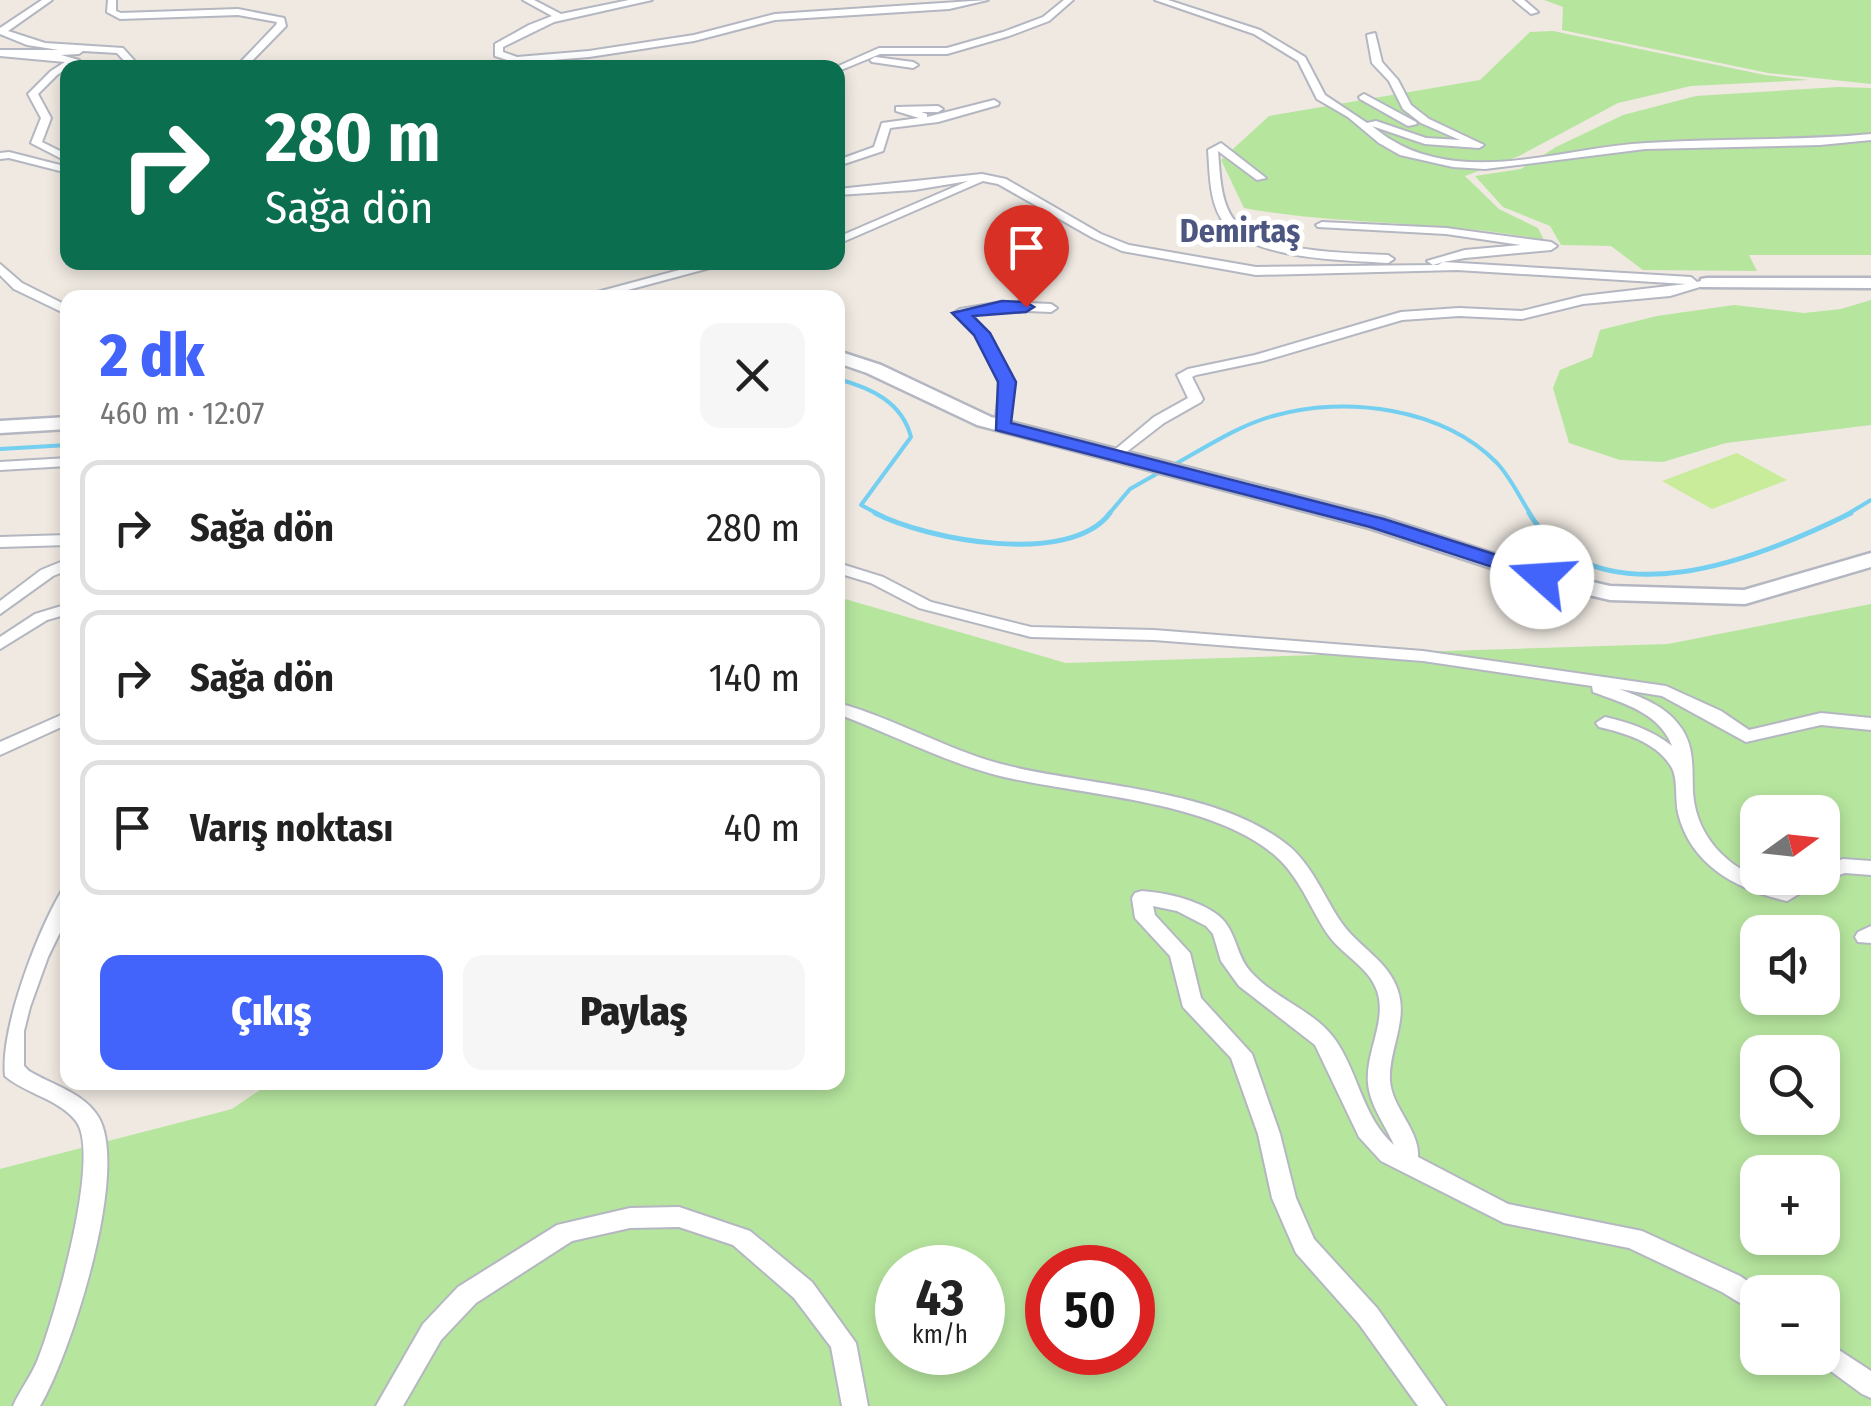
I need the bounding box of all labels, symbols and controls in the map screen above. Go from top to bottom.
text: 280 m [265,96,441,180]
icon: right [100,100,230,230]
text: Sağa dön [265,181,433,235]
pin [984,205,1069,308]
district label: Demirtaş [1180,212,1300,251]
icon: arrive [999,220,1054,275]
text: 2 dk [100,320,204,392]
button: close [700,323,805,428]
text: 460 m · 12:07 [100,394,264,432]
icon: right [105,500,160,555]
text: Sağa dön [190,505,334,551]
text: 280 m [706,505,800,551]
position arrow [1490,525,1594,629]
icon: right [105,650,160,705]
text: Sağa dön [190,655,334,701]
text: 140 m [709,655,800,701]
north arrow [1740,795,1840,895]
map controls [1740,795,1840,1375]
icon: arrive [105,800,160,855]
text: Varış noktası [190,805,393,851]
text: 40 m [724,805,800,851]
button: sound [1740,915,1840,1015]
button: Çıkış [100,955,443,1070]
button: Paylaş [463,955,805,1070]
button: search [1740,1035,1840,1135]
button: + [1740,1155,1840,1255]
speed limit sign: 50 [1025,1245,1155,1375]
text: 43 [916,1268,964,1328]
button: − [1740,1275,1840,1375]
text: km/h [912,1320,968,1350]

